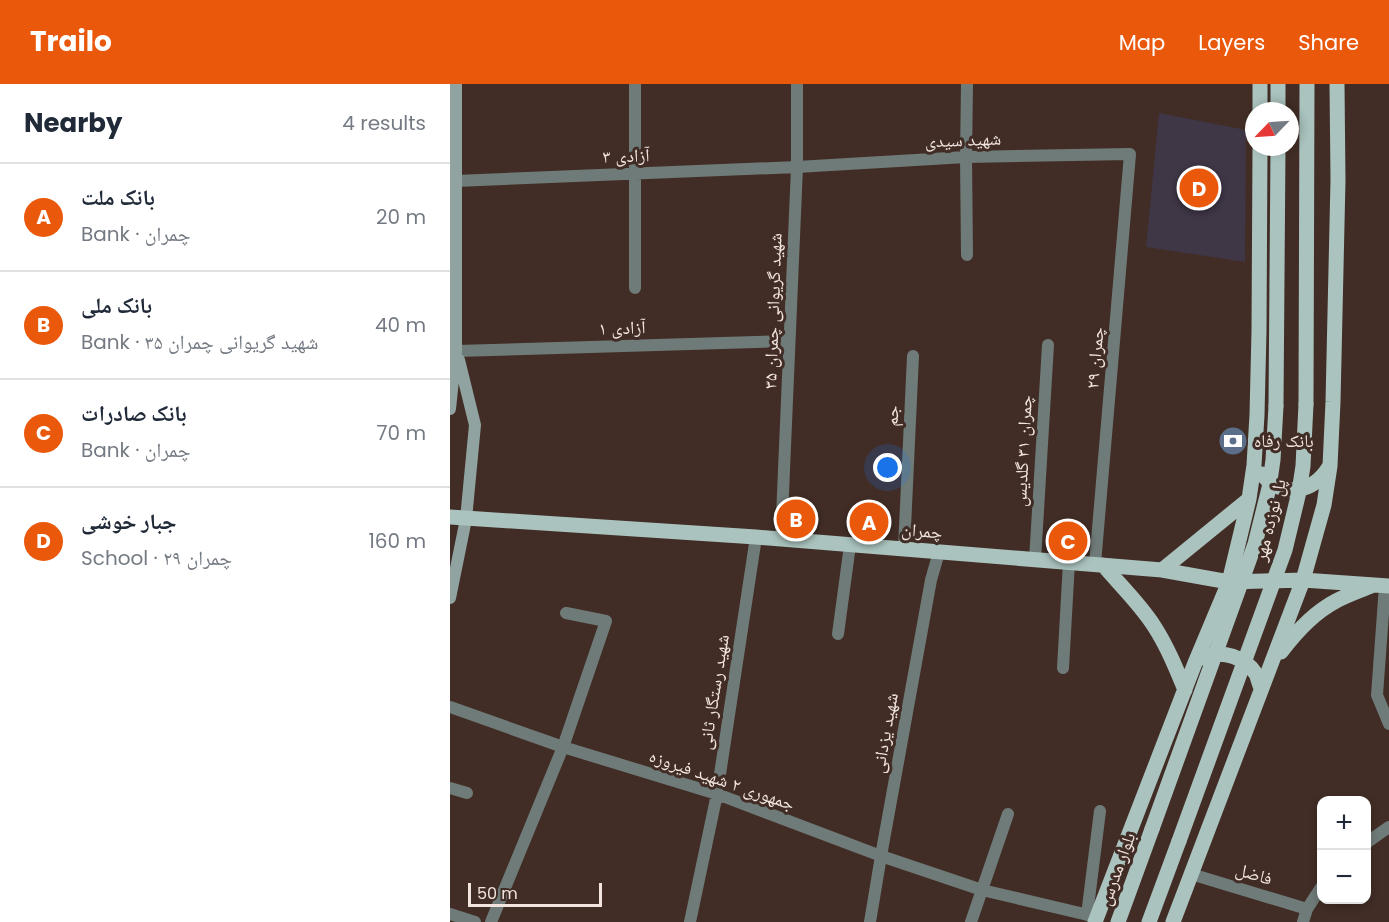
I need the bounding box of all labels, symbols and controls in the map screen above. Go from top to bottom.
text: Trailo [30,22,112,61]
text: Map [1119,28,1165,57]
text: Layers [1198,28,1265,57]
text: Share [1298,28,1359,57]
north arrow [1245,102,1299,156]
text: Nearby [24,105,122,141]
text: 4 results [342,109,426,137]
street label: شهید سیدی [924,126,1002,153]
street label: آزادی ۳ [602,142,650,169]
pin: D [1180,166,1218,210]
text: بانک ملت [81,182,155,213]
text: A [36,203,51,231]
text: 20 m [376,203,426,231]
text: Bank · چمران [81,220,190,248]
street label: شهید گریوانی چمران ۳۵ [757,232,788,389]
text: بانک ملی [81,290,152,321]
text: B [37,311,50,339]
text: 40 m [375,311,426,339]
street label: آزادی ۱ [598,314,646,341]
street label: چمران ۲۹ [1079,326,1110,390]
text: Bank · شهید گریوانی چمران ۳۵ [81,328,318,356]
street label: چمران ۳۱ گلدیس [1007,395,1038,507]
text: بانک صادرات [81,398,187,429]
street label: جم [878,405,905,427]
text: C [36,419,51,447]
text: 70 m [377,419,426,447]
bank icon: بانک رفاه [1217,425,1249,457]
place label: بانک رفاه [1254,428,1314,453]
text: Bank · چمران [81,436,190,464]
your location [873,453,902,482]
street label: پل نوزده مهر [1247,476,1292,565]
pin: B [776,496,816,542]
pin: A [850,500,888,544]
text: جبار خوشی [81,506,177,537]
street label: چمران [901,516,944,545]
pin: C [1048,518,1088,564]
text: D [36,527,51,555]
text: 160 m [368,527,426,555]
text: School · چمران ۲۹ [81,544,232,572]
street label: شهید رستگار ثانی [692,632,735,751]
street label: شهید یزدانی [865,691,904,775]
street label: جمهوری ۲ شهید فیروزه [646,743,798,816]
map controls [1317,796,1371,904]
button: + [1317,796,1371,850]
street label: بلوار مدرس [1092,829,1141,909]
button: − [1317,850,1371,904]
street label: فاضل [1233,856,1275,891]
scale bar [468,880,602,908]
text: 50 m [477,882,518,905]

